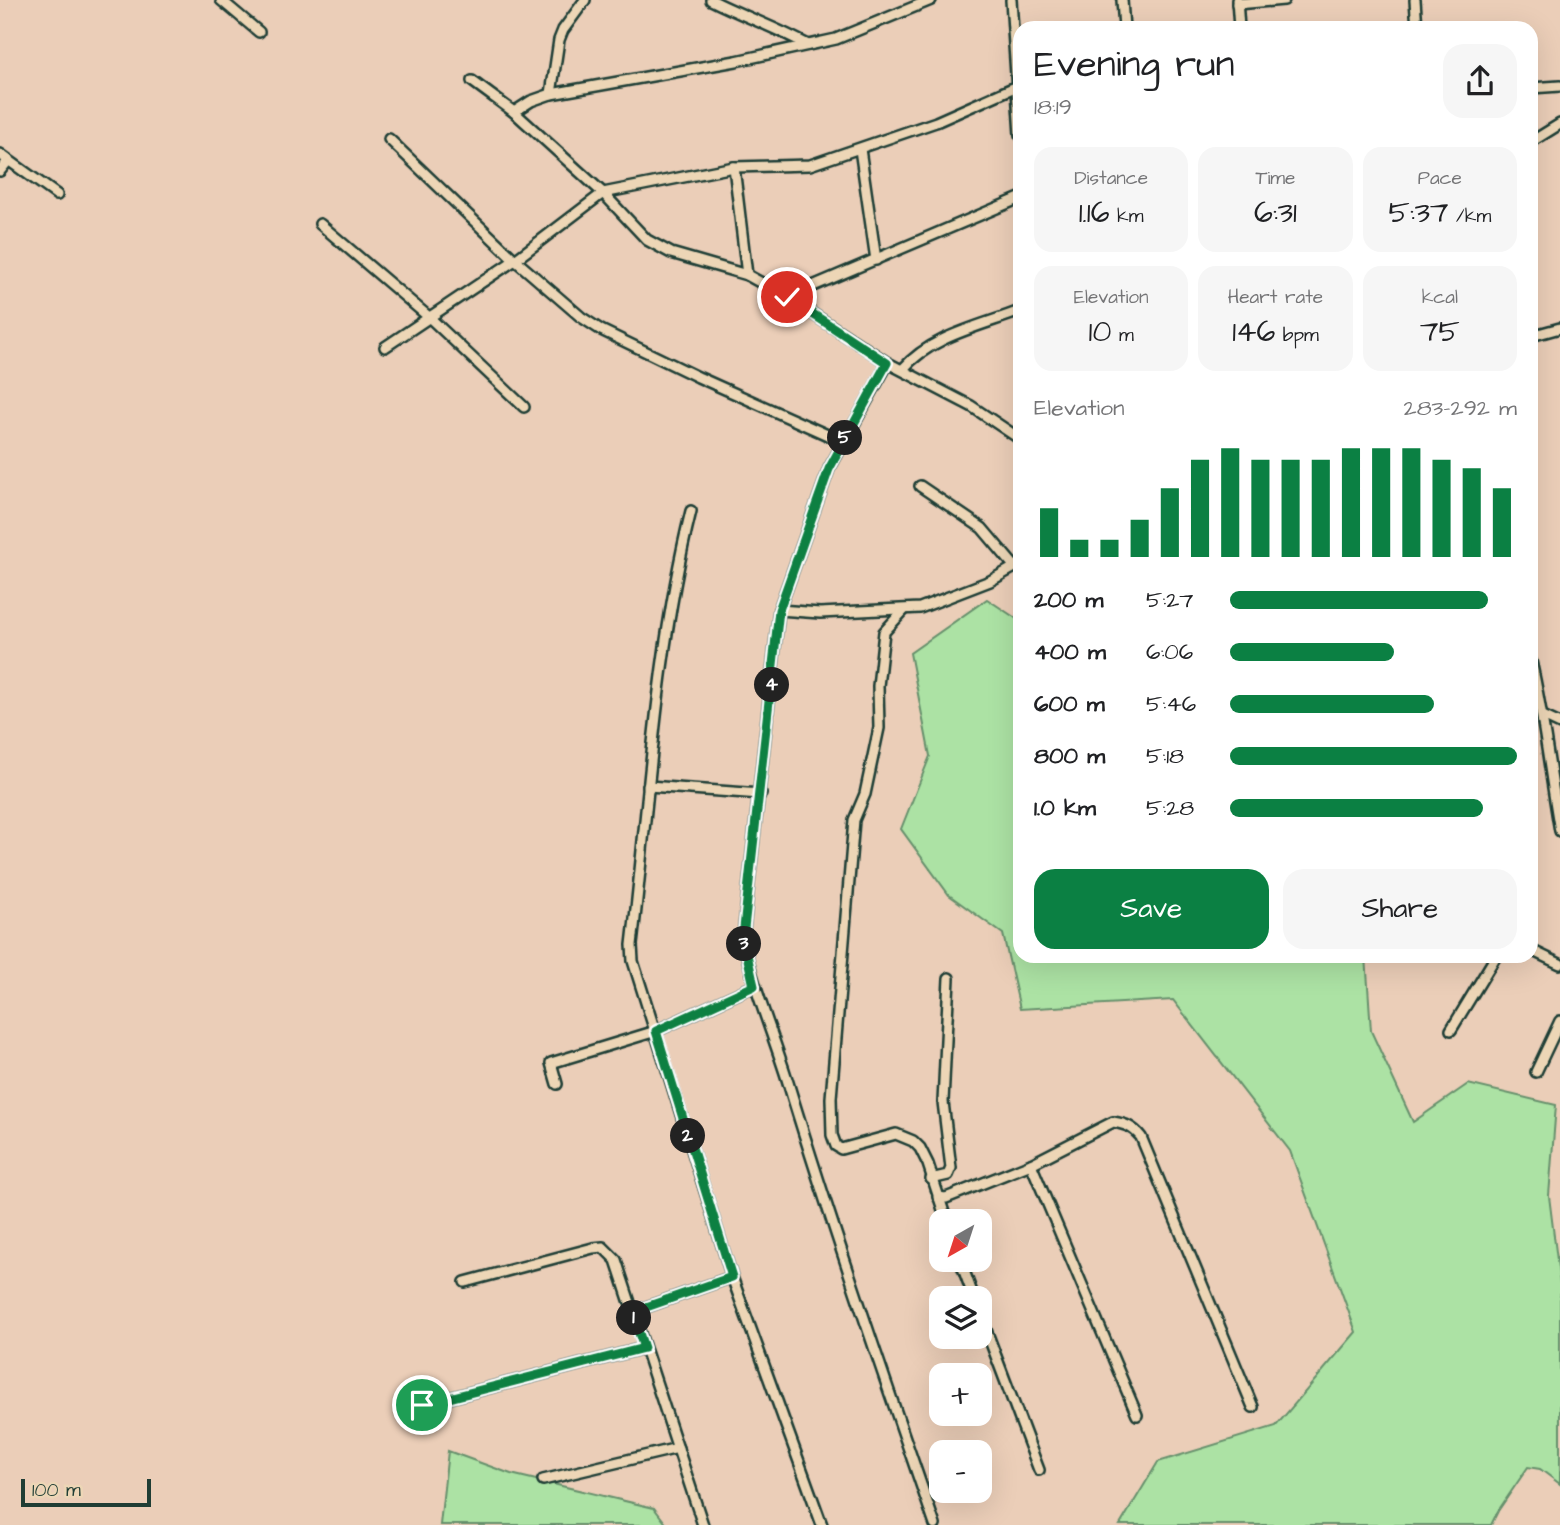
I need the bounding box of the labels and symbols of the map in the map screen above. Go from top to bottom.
pin [757,267,817,327]
pin: 5 [828,420,862,456]
pin: 4 [754,668,790,702]
pin: 3 [726,926,762,962]
pin: 2 [670,1118,706,1154]
north arrow [929,1209,992,1272]
pin: 1 [616,1300,652,1336]
pin [392,1375,452,1435]
scale bar [21,1476,150,1508]

